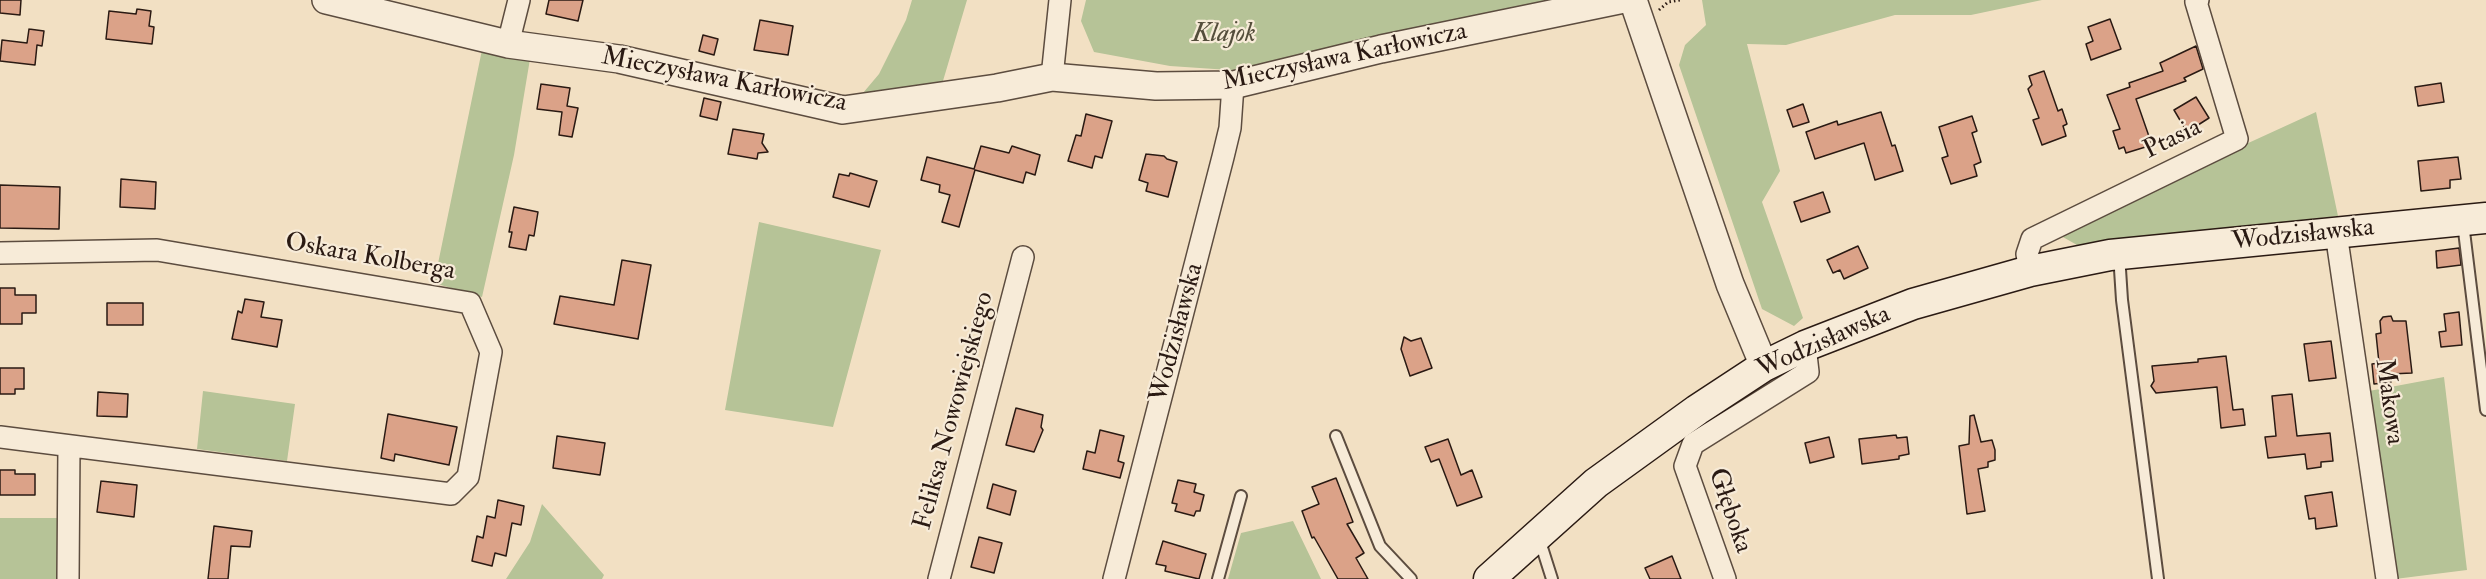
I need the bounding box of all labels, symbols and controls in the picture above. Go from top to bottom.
street label: Mieczysława Karłowicza [1220,17,1470,99]
park label: Klajok [1192,19,1256,51]
street label: Mieczysława Karłowicza [599,42,849,120]
street label: Ptasia [2139,113,2207,167]
street label: Wodzisławska [2230,213,2376,259]
street label: Oskara Kolberga [283,228,457,288]
street label: Wodzisławska [1144,260,1212,406]
street label: Feliksa Nowowiejskiego [908,289,1002,533]
street label: Wodzisławska [1752,300,1896,386]
street label: Makowa [2367,357,2409,447]
street label: Głęboka [1700,465,1758,557]

